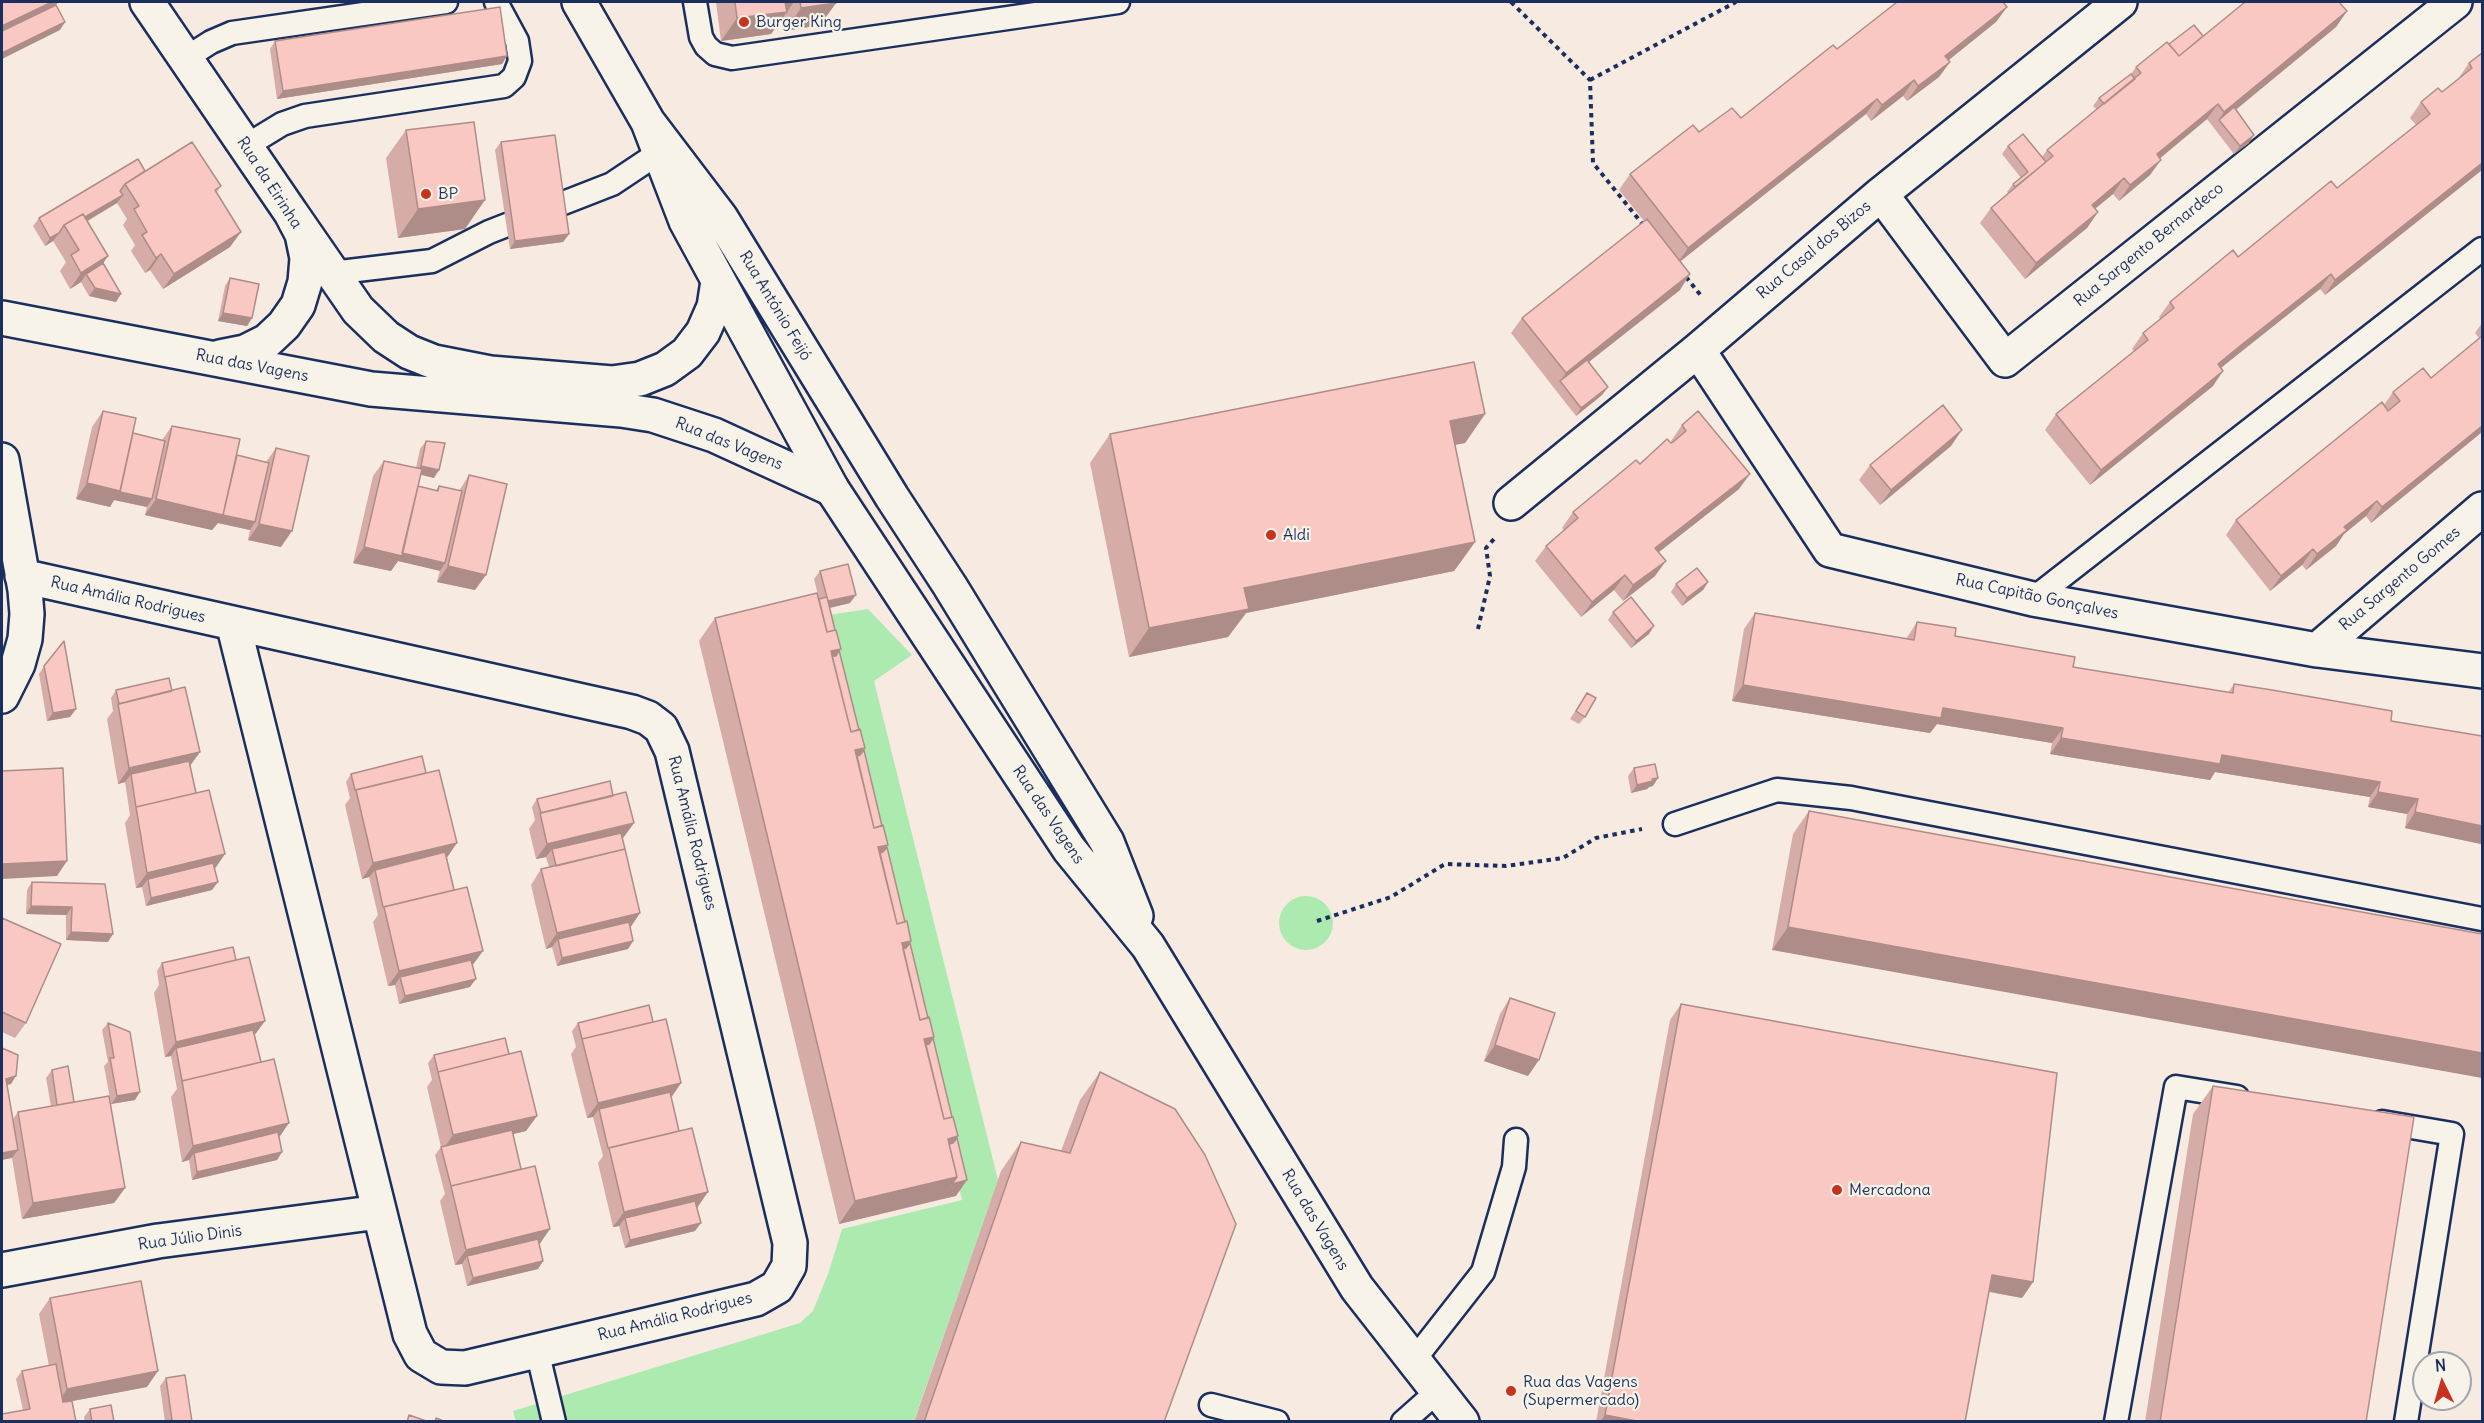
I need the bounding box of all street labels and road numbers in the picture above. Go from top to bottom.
street label: Rua da Eirinha [232,134,306,232]
street label: Rua Sargento Bernardeco [2070,179,2228,311]
street label: Rua Casal dos Bizos [1753,197,1875,303]
street label: Rua António Feijó [735,248,815,364]
street label: Rua das Vagens [194,346,310,386]
street label: Rua das Vagens [672,414,786,474]
street label: Rua Sargento Gomes [2336,523,2464,635]
street label: Rua Capitão Gonçalves [1954,570,2120,624]
street label: Rua Amália Rodrigues [49,573,207,627]
street label: Rua Amália Rodrigues [664,754,720,912]
street label: Rua das Vagens [1008,762,1088,868]
street label: Rua das Vagens [1277,1166,1353,1274]
street label: Rua Júlio Dinis [137,1221,243,1255]
street label: Rua Amália Rodrigues [596,1289,754,1345]

